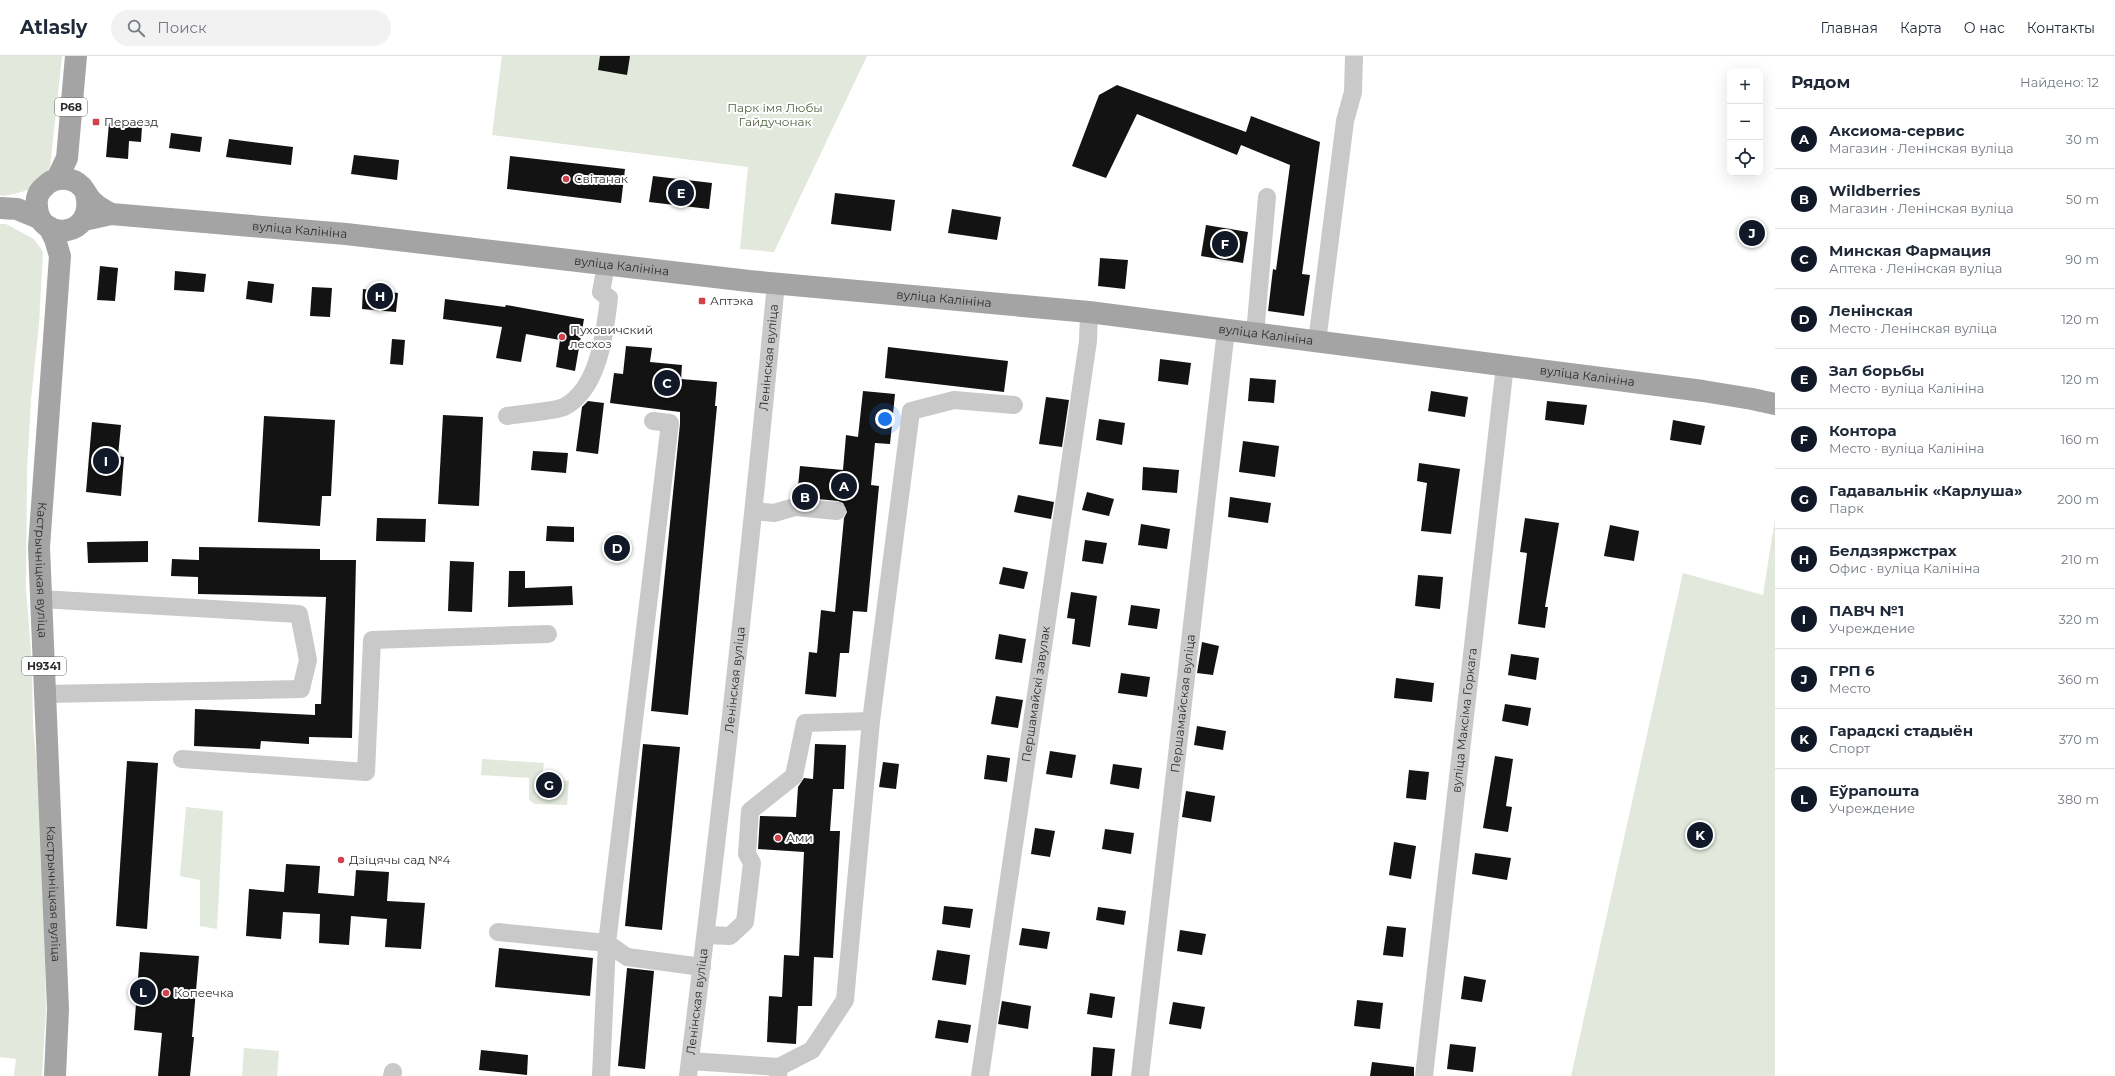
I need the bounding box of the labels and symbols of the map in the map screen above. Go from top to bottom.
road number: Р68 [55,98,87,116]
park label: Парк імя Любы Гайдучонак [727,100,823,129]
place label: Пераезд [104,114,158,129]
marker: Пераезд [91,117,101,127]
place label: Світанак [574,171,628,186]
marker: Світанак [561,174,571,184]
pin: E [668,178,694,208]
street label: вуліца Калініна [251,218,348,241]
pin: J [1739,218,1765,248]
pin: F [1212,229,1238,259]
street label: вуліца Калініна [573,253,670,279]
pin: H [367,281,393,311]
street label: вуліца Калініна [896,286,992,310]
place label: Аптэка [710,293,753,308]
marker: Аптэка [697,296,707,306]
street label: Ленінская вуліца [756,303,781,412]
street label: вуліца Калініна [1218,321,1314,348]
place label: Пуховичский лесхоз [570,322,653,351]
marker: Пуховичский лесхоз [557,332,567,342]
street label: вуліца Калініна [1539,362,1636,389]
pin: C [654,368,680,398]
your location [875,409,895,429]
pin: I [93,446,119,476]
pin: A [831,471,857,501]
pin: B [792,482,818,512]
street label: Кастрычніцкая вуліца [32,502,51,638]
pin: D [604,533,630,563]
street label: Першамайскі завулак [1018,625,1053,763]
street label: Ленінская вуліца [721,626,748,734]
street label: Першамайская вуліца [1167,633,1198,773]
street label: вуліца Максіма Горкага [1448,647,1480,794]
road number: Н9341 [22,657,66,675]
pin: G [536,770,562,800]
pin: K [1687,820,1713,850]
street label: Кастрычніцкая вуліца [43,825,64,962]
place label: Ами [786,830,813,845]
marker: Ами [773,833,783,843]
place label: Дзіцячы сад №4 [349,852,450,867]
marker: Дзіцячы сад №4 [336,855,346,865]
street label: Ленінская вуліца [683,947,711,1056]
pin: L [130,977,156,1007]
place label: Копеечка [174,985,234,1000]
marker: Копеечка [161,988,171,998]

